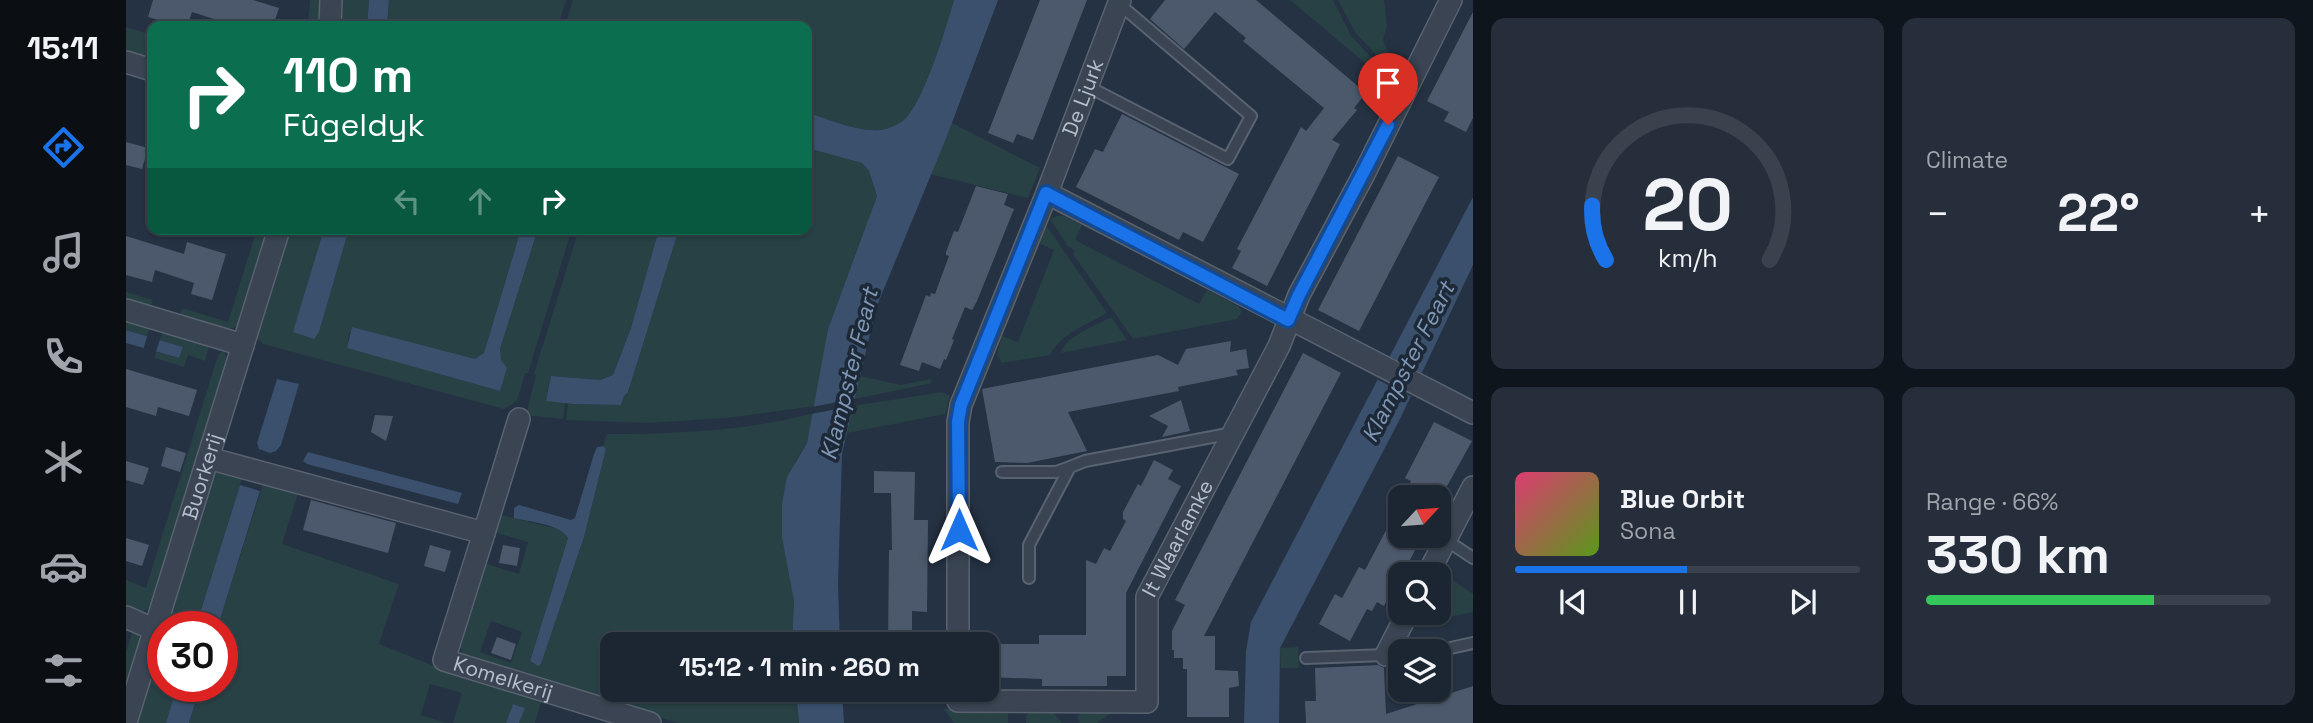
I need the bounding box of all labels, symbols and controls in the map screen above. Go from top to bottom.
text: 15:11 [27,28,99,68]
text: 110 m [283,44,413,106]
icon: right [168,49,259,140]
pin [1358,53,1418,125]
street label: De Ljurk [1056,55,1109,140]
icon: arrive [1369,64,1407,102]
text: Fûgeldyk [283,105,425,145]
icon: directions [39,123,88,172]
text: Climate [1926,145,2008,175]
text: 20 [1642,158,1733,251]
text: 22° [2057,180,2140,246]
icon: left [388,182,426,220]
icon: ahead [461,182,499,220]
icon: right [534,182,572,220]
text: − [1926,190,1950,238]
text: + [2247,190,2271,238]
icon: music [39,228,88,277]
text: km/h [1658,241,1717,273]
water label: Klampster Feart [1355,275,1462,447]
water label: Klampster Feart [813,283,885,463]
icon: phone [39,332,88,381]
street label: Buorkerij [176,430,228,523]
icon: climate [39,437,88,486]
street label: It Waarlamke [1135,475,1219,602]
text: Blue Orbit [1620,482,1745,516]
north arrow [1388,485,1451,548]
map controls [1388,485,1451,702]
text: Range · 66% [1926,487,2058,517]
position arrow [922,493,996,567]
text: Sona [1620,516,1676,546]
text: 330 km [1926,522,2110,588]
icon: car [39,542,88,591]
button: search [1388,562,1451,625]
icon: previous [1554,583,1592,621]
icon: pause [1669,583,1707,621]
icon: next [1784,583,1822,621]
speed limit sign: 30 [147,611,238,702]
button: layers [1388,639,1451,702]
icon: filters [39,646,88,695]
street label: Komelkerij [450,650,556,706]
text: 15:12 · 1 min · 260 m [679,650,920,684]

